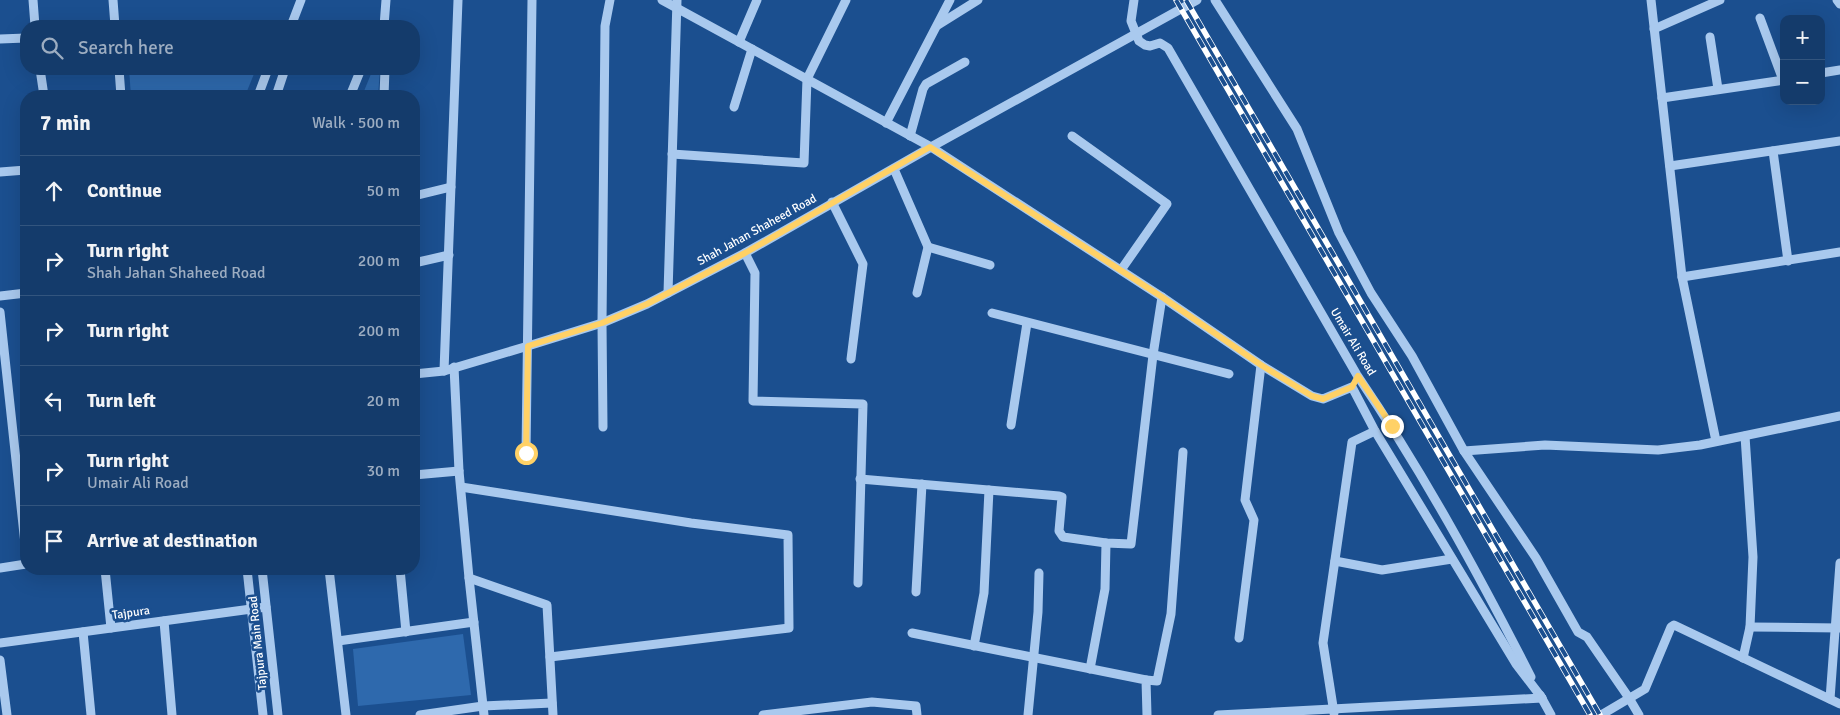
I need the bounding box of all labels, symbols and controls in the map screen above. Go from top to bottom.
map controls [1780,15,1825,105]
button: + [1780,15,1825,60]
search box [20,20,420,75]
icon: search [38,34,66,62]
text: Search here [78,36,174,60]
button: − [1780,60,1825,105]
text: 7 min [40,110,91,136]
text: Walk · 500 m [312,113,400,133]
icon: ahead [40,177,68,205]
text: Continue [87,179,162,203]
text: 50 m [366,181,400,201]
street label: Shah Jahan Shaheed Road [695,191,819,269]
text: Turn right [87,239,169,263]
icon: right [40,247,68,275]
text: 200 m [358,251,400,271]
text: Shah Jahan Shaheed Road [87,263,266,283]
street label: Umair Ali Road [1327,305,1379,379]
icon: right [40,317,68,345]
text: Turn right [87,319,169,343]
text: 200 m [358,321,400,341]
icon: left [40,387,68,415]
text: Turn left [87,389,156,413]
text: 20 m [366,391,400,411]
route end [1381,415,1404,438]
route start [515,442,538,465]
text: Turn right [87,449,169,473]
icon: right [40,457,68,485]
text: 30 m [366,461,400,481]
text: Umair Ali Road [87,473,189,493]
icon: arrive [40,527,68,555]
text: Arrive at destination [87,529,258,553]
street label: Tajpura Main Road [246,595,270,691]
street label: Tajpura [111,603,151,623]

